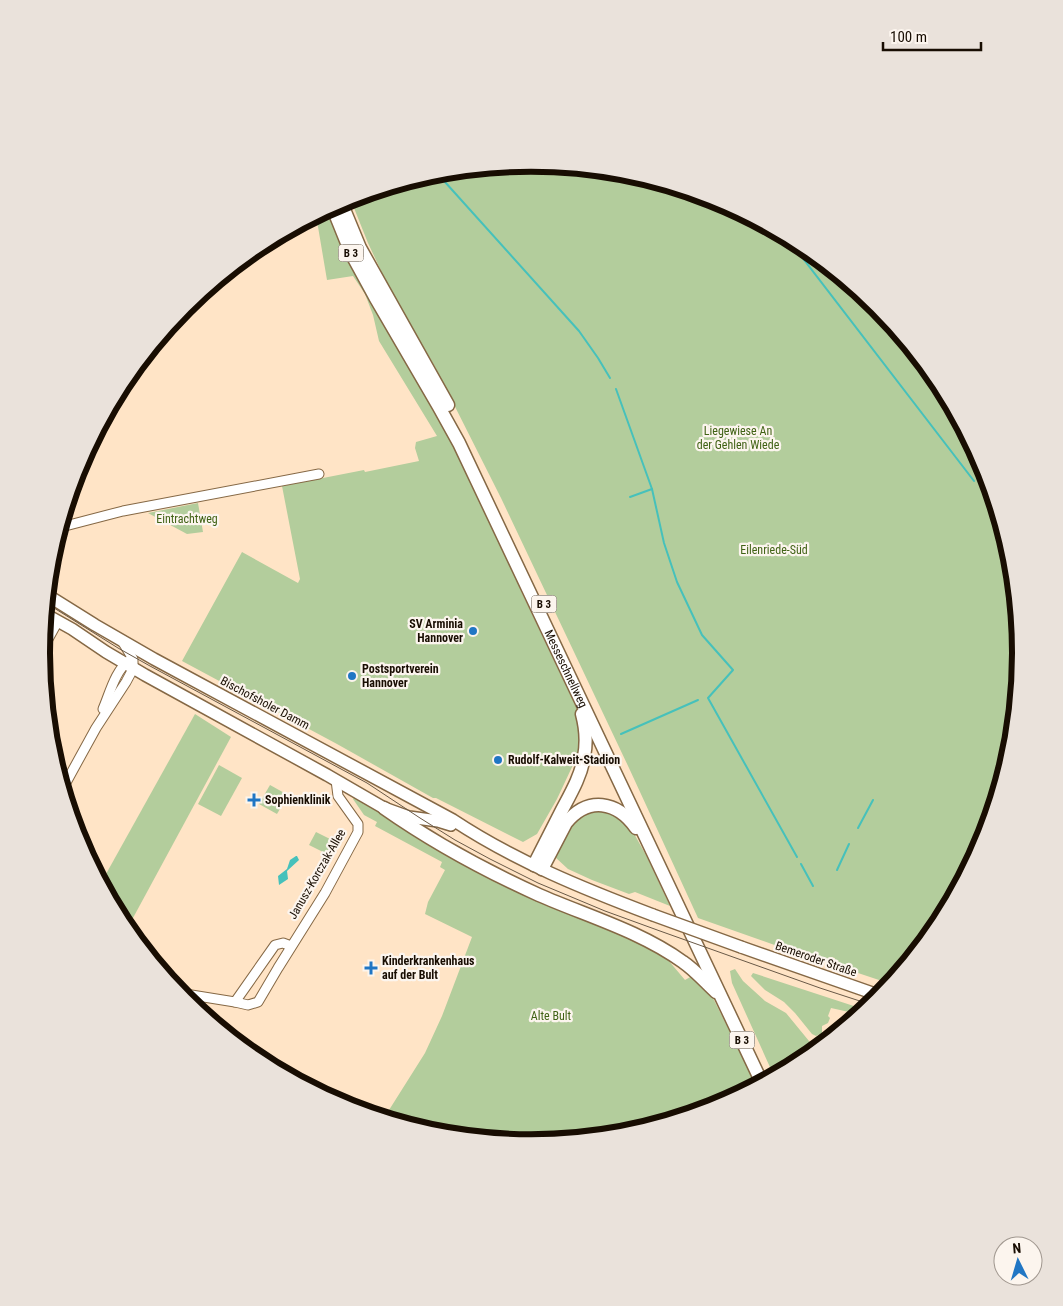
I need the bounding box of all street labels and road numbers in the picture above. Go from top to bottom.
road number: B 3 [338,244,364,262]
road number: B 3 [532,596,556,612]
street label: Messeschnellweg [541,628,590,710]
street label: Bischofsholer Damm [218,674,312,732]
street label: Janusz-Korczak-Allee [286,826,349,921]
street label: Bemeroder Straße [773,939,859,980]
road number: B 3 [730,1032,754,1048]

